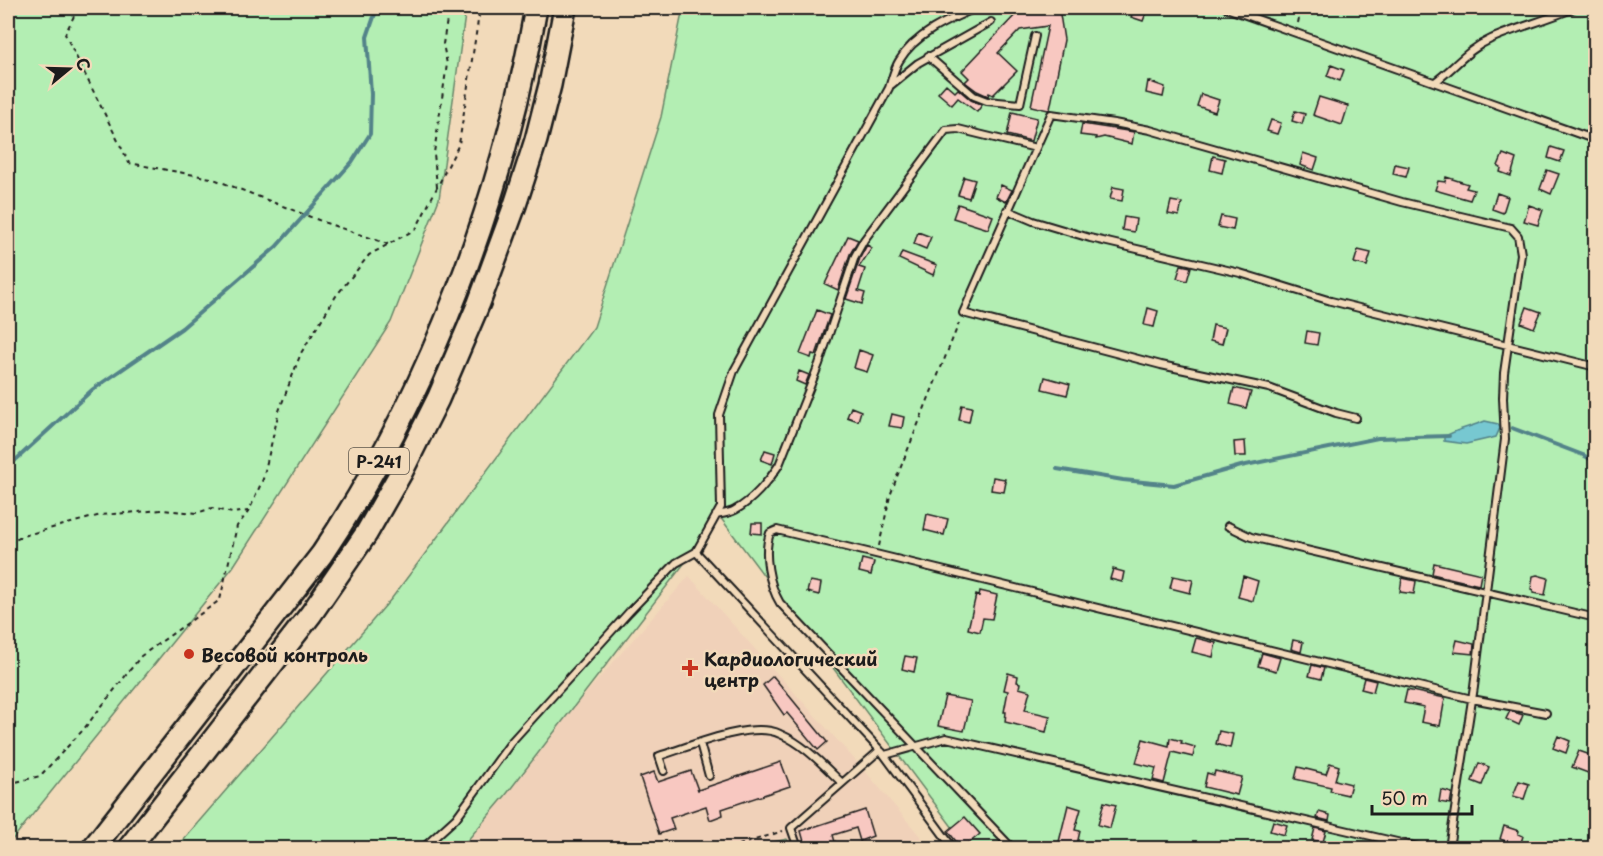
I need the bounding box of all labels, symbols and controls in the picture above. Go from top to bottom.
north arrow [39,39,99,99]
text: С [71,54,97,73]
road number: Р-241 [349,448,409,474]
place label: Весовой контроль [201,641,368,668]
place label: Кардиологический центр [704,645,878,693]
marker: Весовой контроль [182,647,196,661]
marker: Кардиологический центр [681,659,699,677]
scale bar [1372,778,1472,816]
text: 50 m [1381,784,1428,811]

